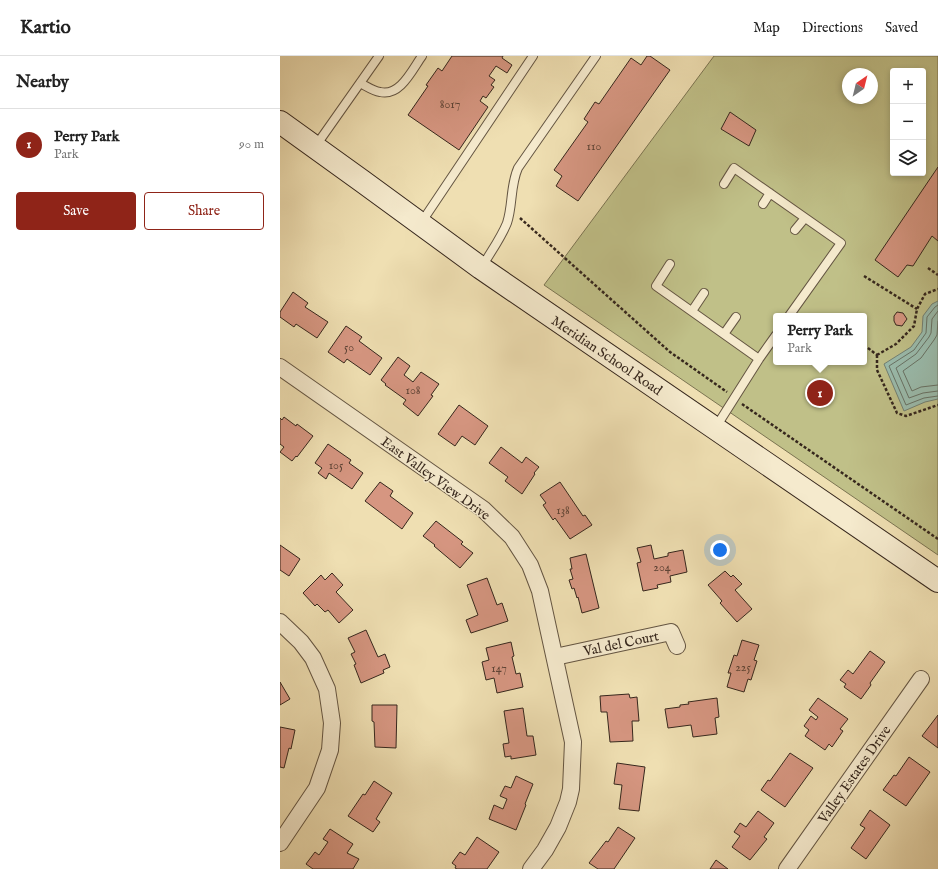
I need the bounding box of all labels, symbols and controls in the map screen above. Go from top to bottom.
text: Kartio [20,16,71,40]
text: Map [753,19,780,37]
text: Directions [802,19,863,37]
text: Saved [885,19,918,37]
north arrow [842,68,878,104]
map controls [890,68,926,176]
button: + [890,68,926,104]
text: Nearby [16,72,69,93]
house number: 8017 [440,97,460,112]
button: − [890,104,926,140]
text: Perry Park [54,127,120,146]
text: 1 [27,136,31,153]
text: 90 m [239,136,264,153]
house number: 110 [587,139,601,154]
button: layers [890,140,926,176]
text: Park [54,146,79,163]
button: Save [16,192,136,230]
button: Share [144,192,264,230]
street label: Meridian School Road [547,312,666,400]
popup [773,313,867,365]
text: Perry Park [787,321,853,340]
house number: 50 [344,340,354,355]
text: Park [787,340,812,357]
pin: 1 [807,378,833,408]
house number: 108 [405,383,421,398]
street label: East Valley View Drive [377,433,494,525]
house number: 105 [329,458,344,473]
house number: 138 [556,503,570,518]
your location [710,540,730,560]
house number: 204 [653,560,671,575]
street label: Val del Court [581,627,661,661]
house number: 225 [735,660,751,675]
house number: 147 [491,661,507,676]
street label: Valley Estates Drive [814,722,896,828]

